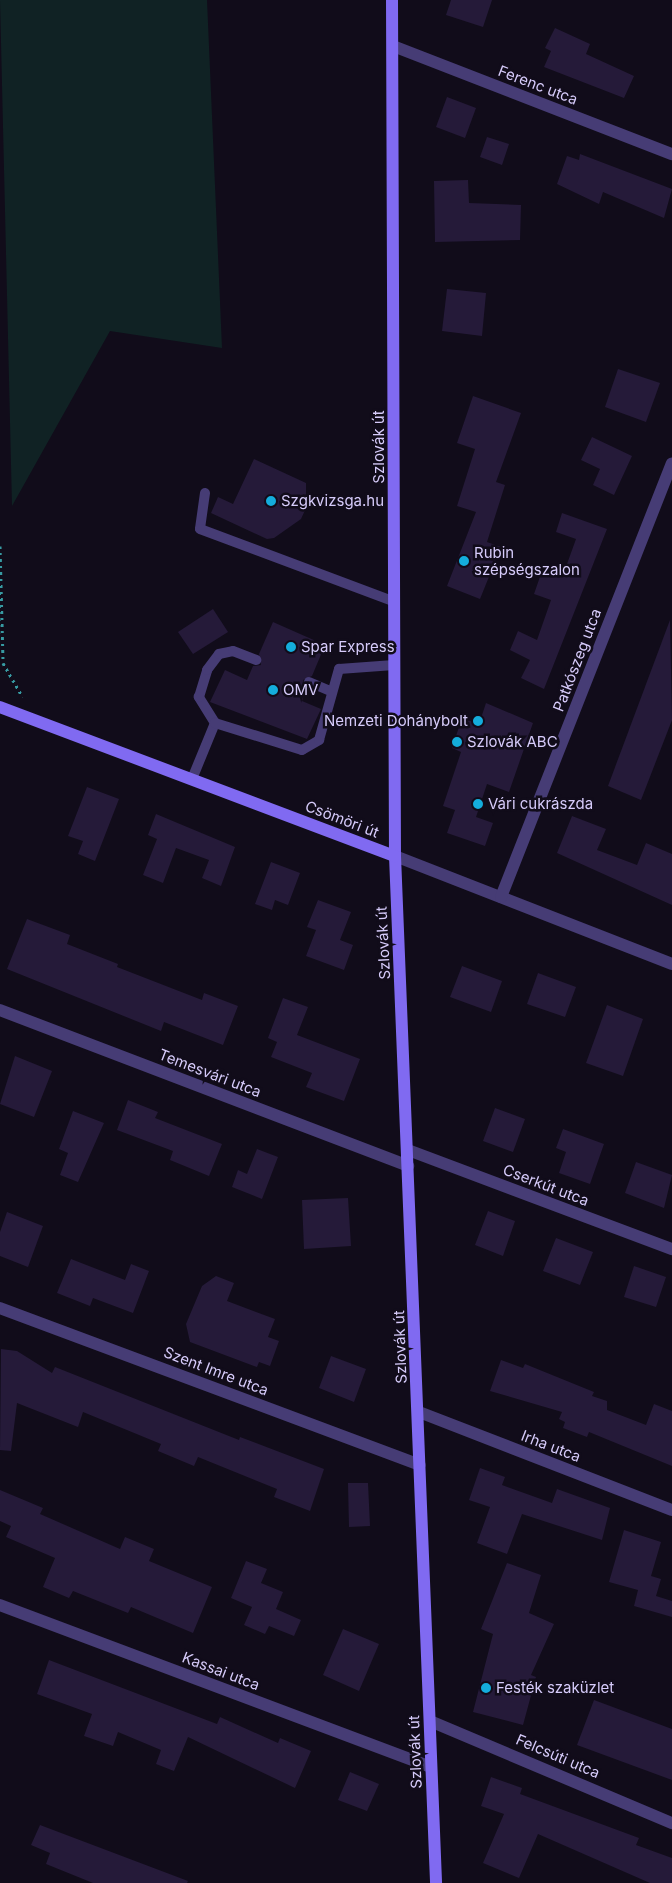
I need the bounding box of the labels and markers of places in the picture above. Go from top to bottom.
place label: Szgkvizsga.hu [281,492,384,510]
marker: Szgkvizsga.hu [265,495,277,507]
place label: Rubin szépségszalon [474,543,580,578]
marker: Rubin szépségszalon [458,555,470,567]
place label: Spar Express [301,638,395,656]
marker: Spar Express [285,641,297,653]
place label: OMV [283,681,318,699]
marker: OMV [267,684,279,696]
place label: Nemzeti Dohánybolt [324,712,468,730]
marker: Nemzeti Dohánybolt [472,715,484,727]
place label: Szlovák ABC [467,733,558,751]
marker: Szlovák ABC [451,736,463,748]
place label: Vári cukrászda [488,795,593,813]
marker: Vári cukrászda [472,798,484,810]
place label: Festék szaküzlet [496,1679,614,1697]
marker: Festék szaküzlet [480,1682,492,1694]

